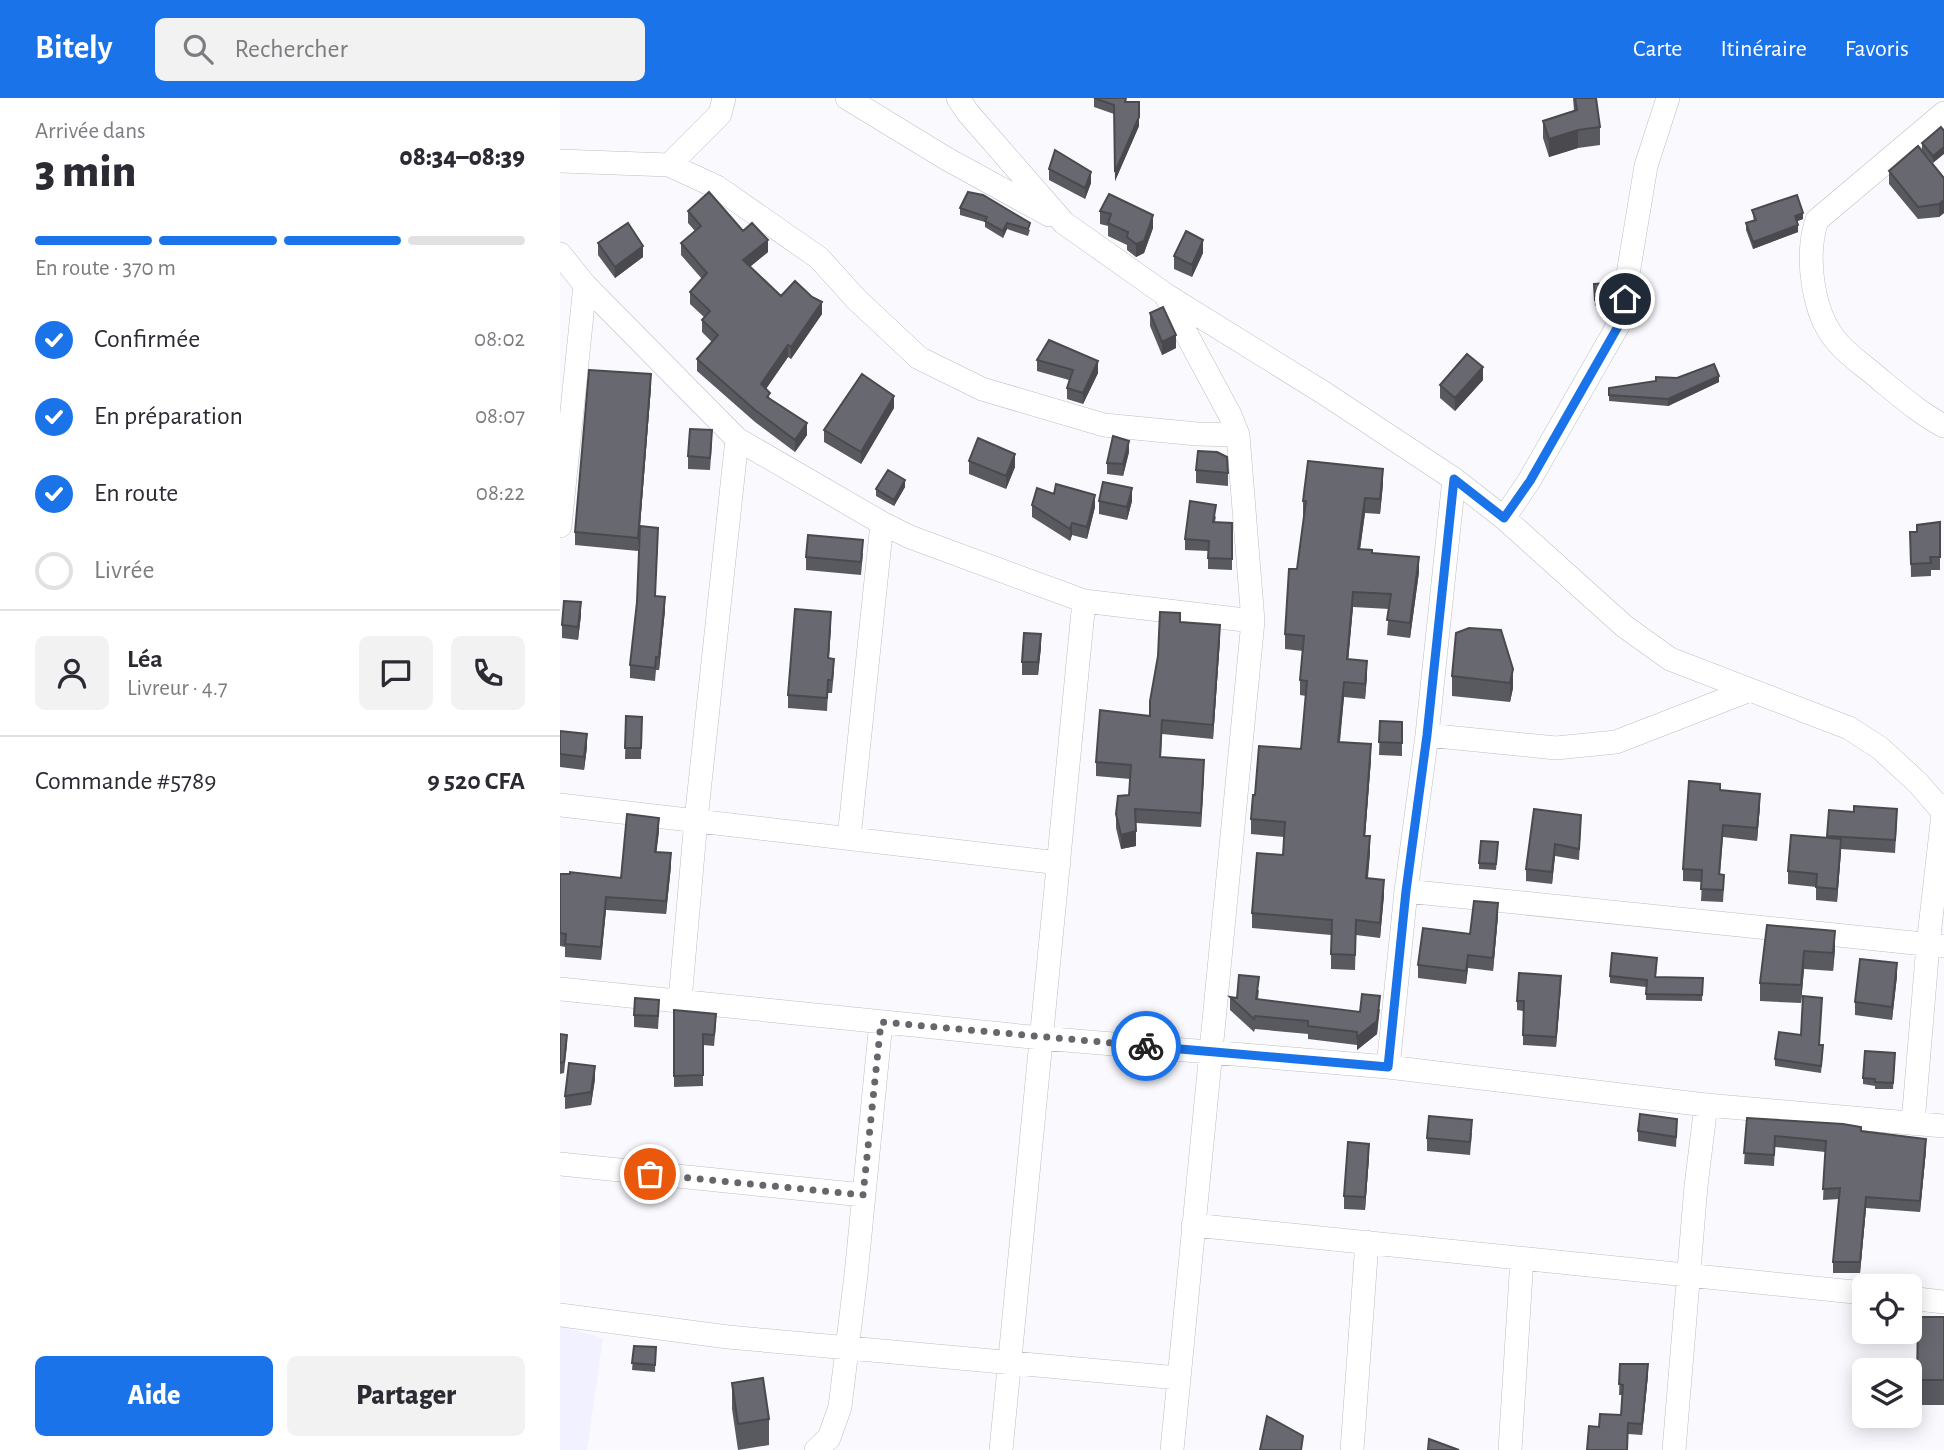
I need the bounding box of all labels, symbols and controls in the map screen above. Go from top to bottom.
search box [155,18,645,81]
icon: search [179,30,217,68]
text: Bitely [35,32,113,65]
text: Rechercher [235,36,348,62]
text: Carte [1633,37,1682,61]
text: Itinéraire [1720,37,1807,61]
text: Favoris [1845,37,1909,61]
text: Arrivée dans [35,120,146,143]
text: 08:34–08:39 [399,144,525,170]
text: 3 min [35,149,136,195]
text: En route · 370 m [35,257,176,280]
pin [1595,269,1655,329]
icon: home [1606,280,1644,318]
icon: check [35,321,73,359]
text: Confirmée [94,326,200,352]
text: 08:02 [474,328,525,351]
icon: check [35,398,73,436]
text: En préparation [94,403,243,429]
text: 08:07 [475,405,525,428]
icon: check [35,475,73,513]
text: En route [94,480,178,506]
text: 08:22 [476,482,525,505]
text: Livrée [94,557,154,583]
button: person [35,636,109,710]
button: chat [359,636,433,710]
button: phone [451,636,525,710]
text: Léa [127,646,163,672]
text: Livreur · 4.7 [127,677,228,700]
text: Commande #5789 [35,768,216,794]
text: 9 520 CFA [427,768,525,794]
courier [1111,1011,1181,1081]
icon: bike [1127,1027,1165,1065]
pin [620,1144,680,1204]
icon: bag [631,1155,669,1193]
map controls [1852,1274,1922,1428]
button: locate [1852,1274,1922,1344]
button: Aide [35,1356,273,1436]
button: Partager [287,1356,525,1436]
button: layers [1852,1358,1922,1428]

